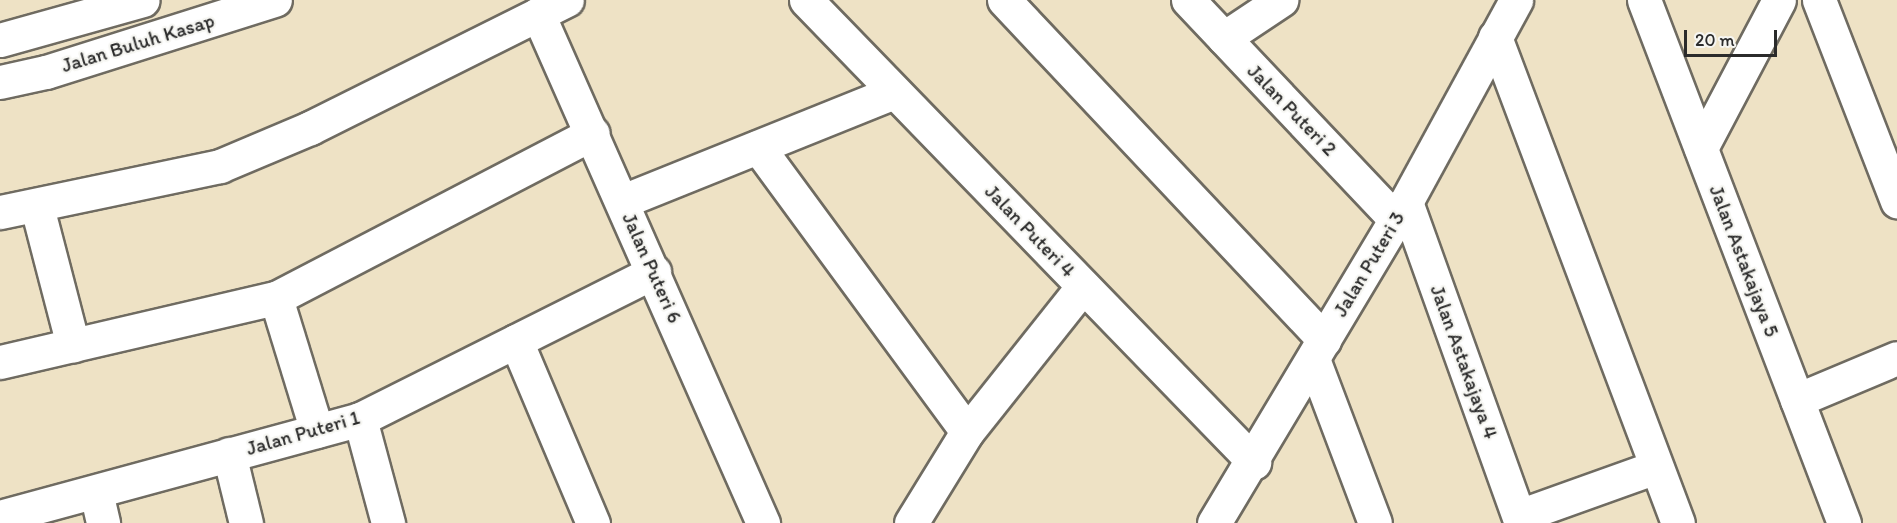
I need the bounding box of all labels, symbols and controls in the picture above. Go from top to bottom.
street label: Jalan Buluh Kasap [59,9,217,77]
scale bar [1687,18,1780,56]
text: 20 m [1695,29,1735,51]
street label: Jalan Puteri 2 [1243,59,1341,161]
street label: Jalan Puteri 4 [980,180,1080,282]
street label: Jalan Astakajaya 5 [1704,182,1784,340]
street label: Jalan Puteri 3 [1328,207,1410,321]
street label: Jalan Puteri 6 [617,209,687,327]
street label: Jalan Astakajaya 4 [1425,282,1503,442]
street label: Jalan Puteri 1 [244,405,362,461]

